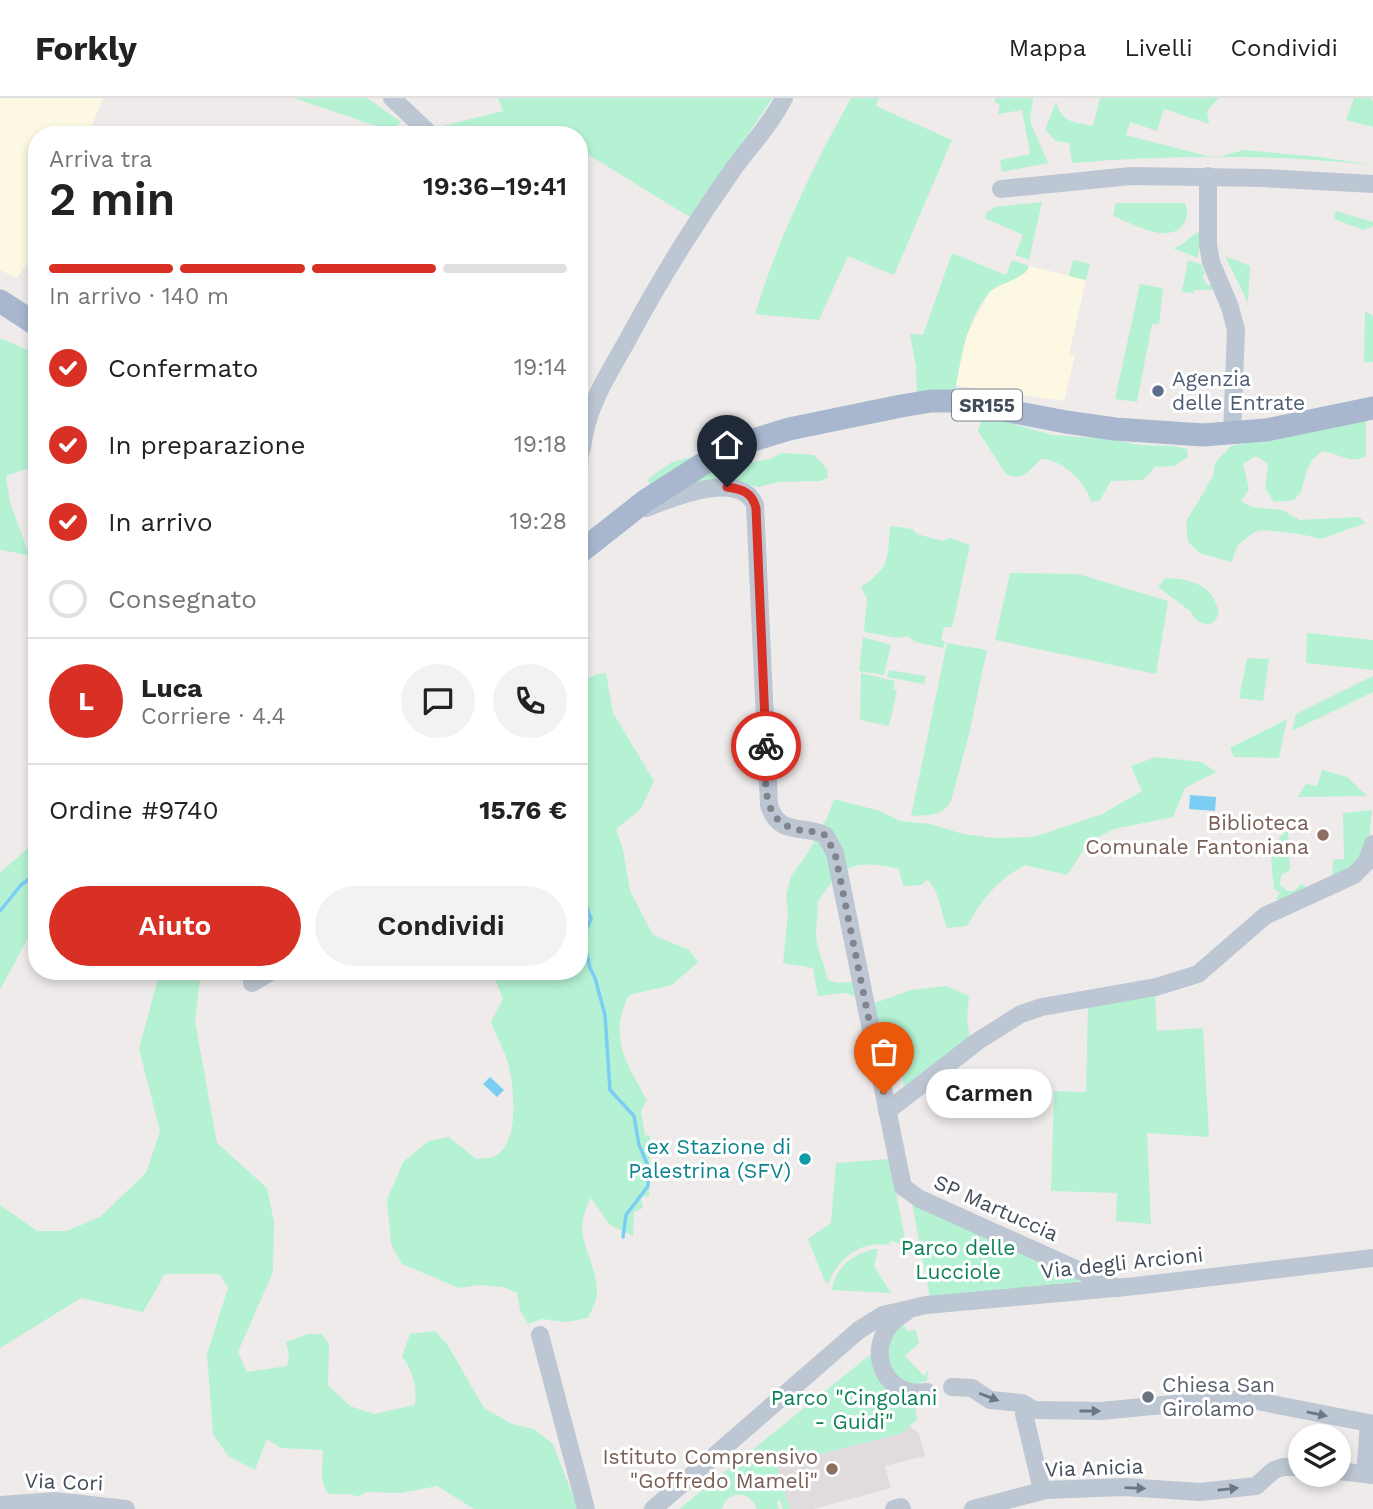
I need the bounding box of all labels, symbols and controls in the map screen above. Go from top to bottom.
text: Forkly [35,29,137,68]
text: Mappa [1009,34,1086,62]
text: Livelli [1124,34,1193,62]
text: Condividi [1231,34,1338,62]
text: Arriva tra [49,146,152,173]
text: 19:36–19:41 [423,171,567,201]
text: 2 min [49,172,175,226]
text: In arrivo · 140 m [49,283,229,310]
icon: check [49,349,87,387]
text: Confermato [108,353,258,383]
text: 19:14 [514,354,567,381]
place label: Agenzia delle Entrate [1172,366,1305,415]
marker: Agenzia delle Entrate [1150,383,1166,399]
road number: SR155 [952,390,1022,420]
pin [697,415,757,487]
icon: check [49,426,87,464]
icon: home [708,426,746,464]
text: In preparazione [108,430,306,460]
text: 19:18 [514,431,567,458]
icon: check [49,503,87,541]
text: In arrivo [108,507,213,537]
text: 19:28 [509,508,567,535]
text: Consegnato [108,584,257,614]
button: chat [401,664,475,738]
button: phone [493,664,567,738]
text: Luca [141,673,202,703]
text: L [78,686,94,716]
text: Corriere · 4.4 [141,703,286,730]
courier [731,711,801,781]
icon: bike [747,727,785,765]
text: Ordine #9740 [49,795,219,825]
text: 15.76 € [479,795,567,825]
place label: Biblioteca Comunale Fantoniana [1085,810,1309,859]
marker: Biblioteca Comunale Fantoniana [1315,827,1331,843]
button: Aiuto [49,886,301,966]
button: Condividi [315,886,567,966]
pin [854,1022,914,1094]
icon: bag [865,1033,903,1071]
callout: Carmen [926,1070,1052,1118]
text: Carmen [945,1080,1033,1107]
place label: ex Stazione di Palestrina (SFV) [628,1134,791,1183]
marker: ex Stazione di Palestrina (SFV) [797,1151,813,1167]
street label: SP Martuccia [930,1169,1062,1246]
park label: Parco delle Lucciole [901,1235,1015,1284]
street label: Via degli Arcioni [1040,1242,1204,1283]
place label: Chiesa San Girolamo [1162,1372,1275,1421]
park label: Parco "Cingolani - Guidi" [771,1385,937,1434]
marker: Chiesa San Girolamo [1140,1389,1156,1405]
one-way arrow [979,1391,1000,1402]
one-way arrow [1079,1405,1101,1417]
one-way arrow [1306,1408,1328,1419]
map controls [1288,1424,1351,1487]
button: layers [1288,1424,1351,1487]
place label: Istituto Comprensivo "Goffredo Mameli" [602,1444,818,1493]
street label: Via Anicia [1044,1453,1144,1482]
marker: Istituto Comprensivo "Goffredo Mameli" [824,1461,840,1477]
street label: Via Cori [24,1468,104,1495]
one-way arrow [1124,1482,1146,1493]
one-way arrow [1217,1483,1239,1494]

